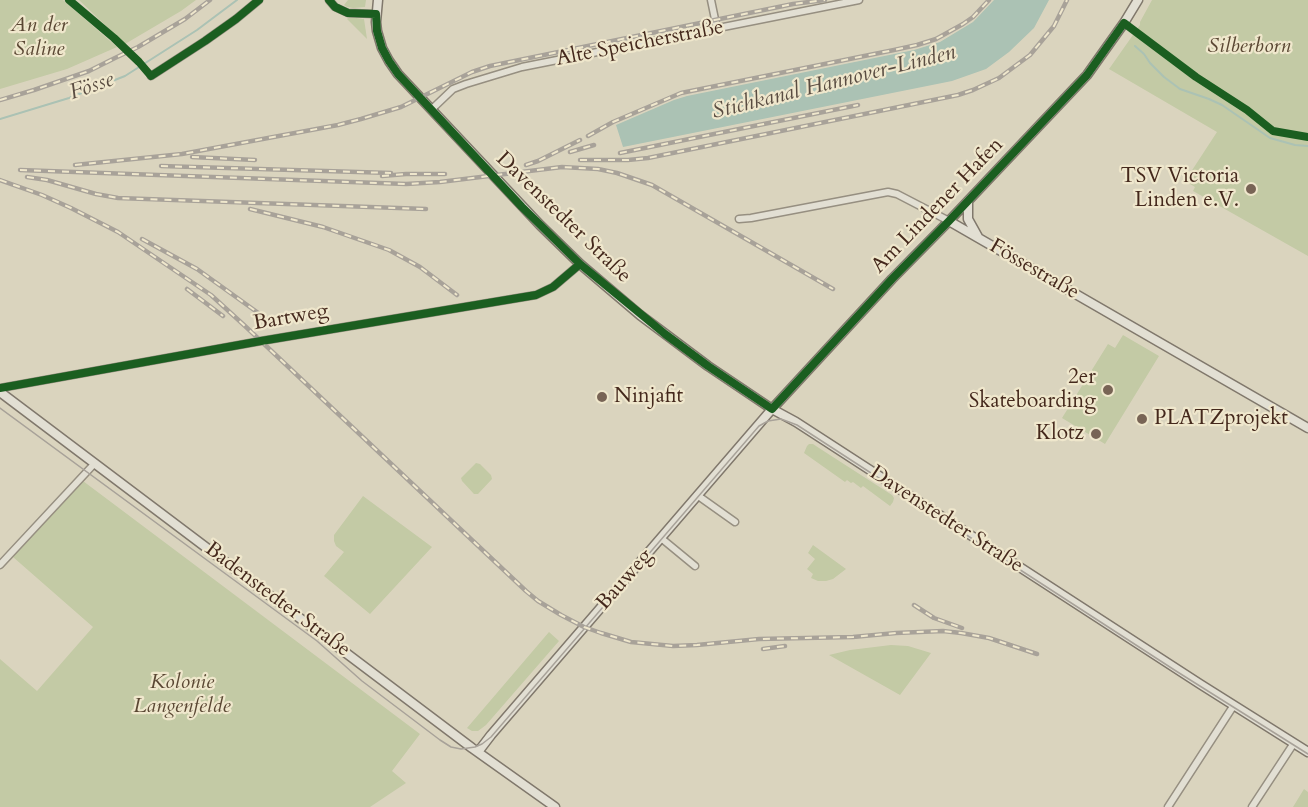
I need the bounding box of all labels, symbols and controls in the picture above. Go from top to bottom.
park label: An der Saline [10,13,68,63]
street label: Alte Speicherstraße [554,15,726,73]
park label: Silberborn [1207,34,1291,60]
water label: Stichkanal Hannover-Linden [710,40,958,126]
water label: Fösse [66,67,118,107]
street label: Am Lindener Hafen [867,133,1009,279]
street label: Davenstedter Straße [490,147,636,289]
place label: TSV Victoria Linden e.V. [1120,164,1239,214]
marker: TSV Victoria Linden e.V. [1244,182,1258,196]
street label: Fössestraße [985,234,1083,306]
street label: Bartweg [251,299,331,337]
place label: 2er Skateboarding [969,365,1096,415]
marker: 2er Skateboarding [1101,383,1115,397]
place label: Ninjafit [614,384,683,410]
marker: Ninjafit [595,390,609,404]
place label: PLATZprojekt [1154,406,1288,432]
marker: PLATZprojekt [1135,412,1149,426]
place label: Klotz [1036,421,1084,447]
marker: Klotz [1089,427,1103,441]
street label: Davenstedter Straße [864,461,1028,579]
street label: Badenstedter Straße [199,537,355,663]
street label: Bauweg [592,544,658,616]
park label: Kolonie Langenfelde [133,670,231,720]

